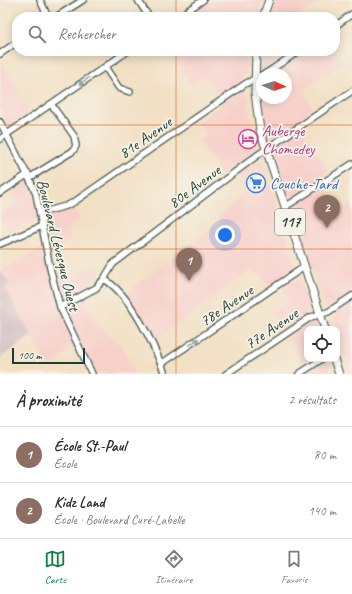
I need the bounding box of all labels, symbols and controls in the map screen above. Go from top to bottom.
search box [12,12,340,56]
icon: search [26,23,48,45]
text: Rechercher [58,25,116,44]
north arrow [256,68,292,104]
one-way arrow [79,77,90,85]
street label: 81e Avenue [115,111,177,163]
place label: Auberge Chomedey [262,121,316,159]
hotel icon: Auberge Chomedey [237,128,259,150]
street label: 80e Avenue [165,160,226,213]
supermarket icon: Couche-Tard [245,172,267,194]
place label: Couche-Tard [270,174,340,194]
street label: Boulevard Lévesque Ouest [32,177,84,315]
pin: 2 [314,195,340,228]
road number: 117 [275,209,305,235]
your location [215,225,235,245]
pin: 1 [176,248,202,281]
street label: 78e Avenue [196,280,259,331]
street label: 77e Avenue [241,303,304,354]
map controls [304,326,340,362]
button: locate [304,326,340,362]
one-way arrow [188,338,199,346]
scale bar [12,346,85,365]
text: 100 m [18,348,42,362]
text: À proximité [16,390,81,411]
text: 2 résultats [288,392,336,408]
text: École St.-Paul [54,437,126,456]
text: 1 [26,447,32,463]
text: 80 m [314,447,336,463]
text: École [54,456,77,472]
text: Kidz Land [54,493,105,512]
text: 2 [26,503,32,519]
text: 140 m [308,503,336,519]
text: École · Boulevard Curé-Labelle [54,512,185,528]
tab: Carte [44,548,66,586]
tab: Itinéraire [155,548,192,586]
tab: Favoris [281,548,308,586]

